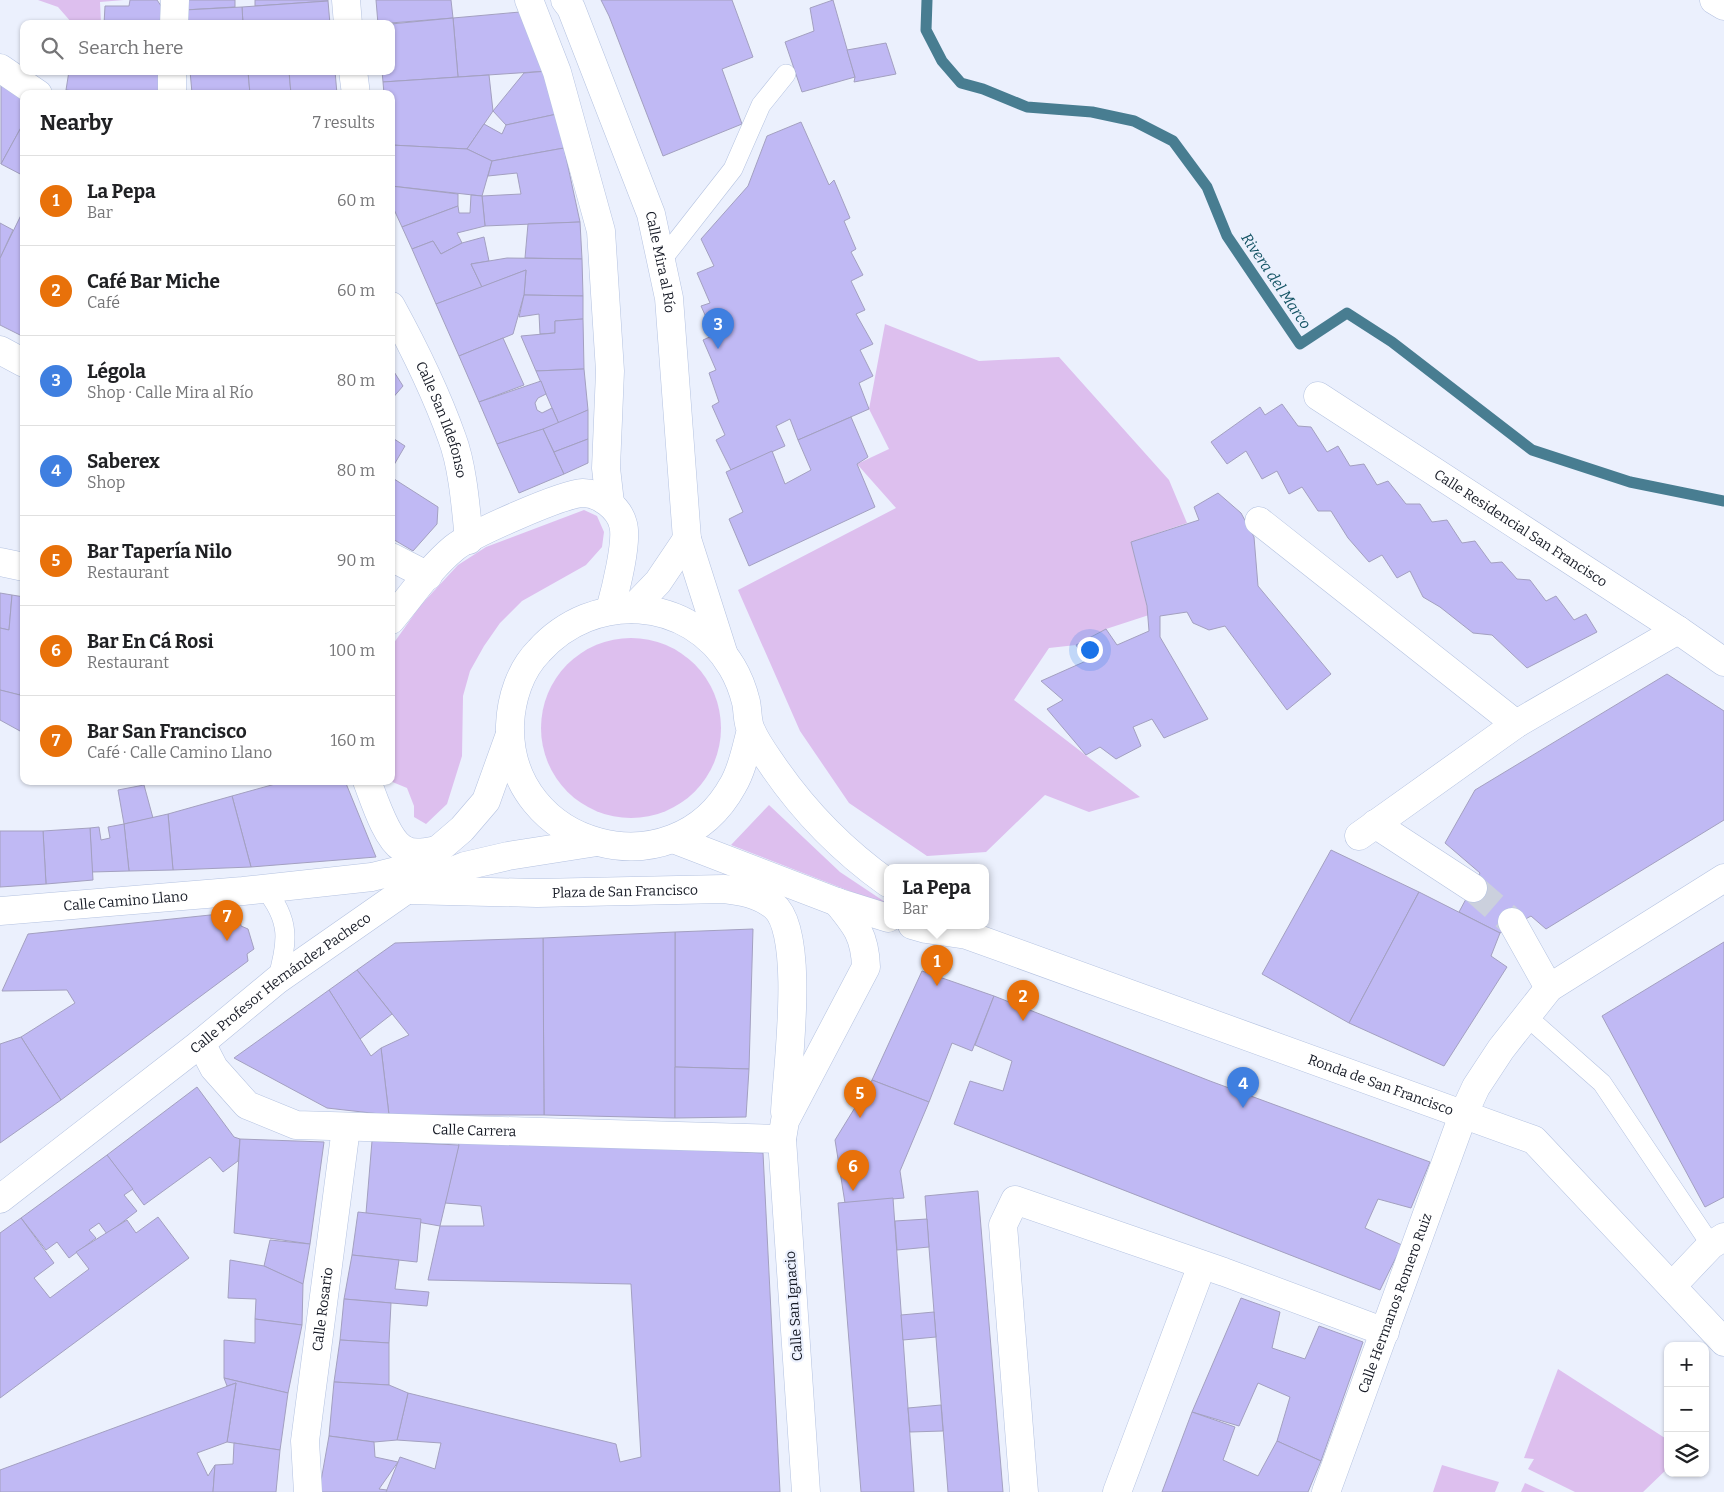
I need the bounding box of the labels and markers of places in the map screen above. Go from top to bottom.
pin: 3 [702,308,734,349]
pin: 7 [211,900,243,941]
pin: 1 [921,945,953,986]
pin: 2 [1007,980,1039,1021]
pin: 4 [1227,1067,1259,1108]
pin: 5 [844,1077,876,1118]
pin: 6 [837,1150,869,1191]

